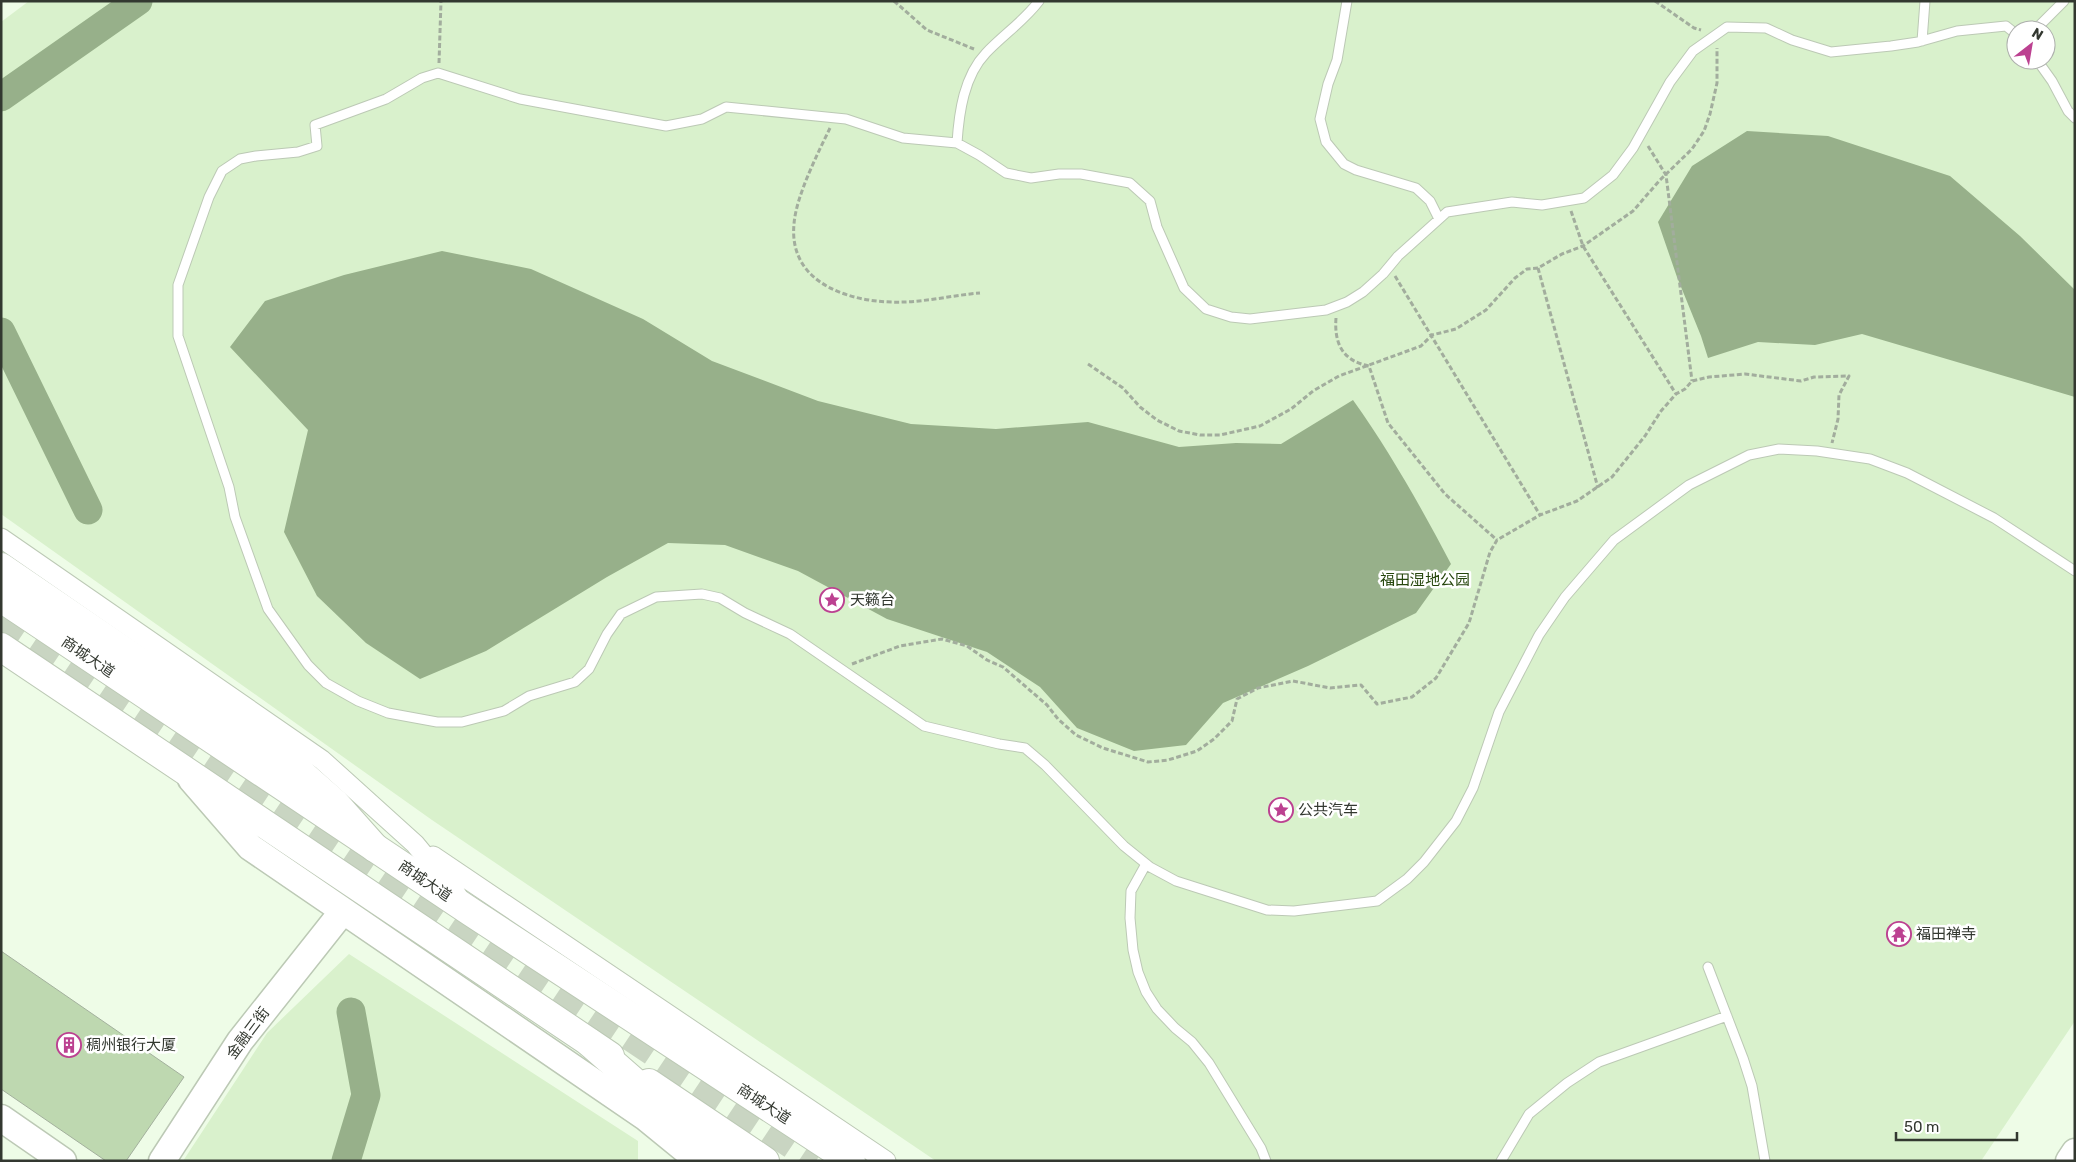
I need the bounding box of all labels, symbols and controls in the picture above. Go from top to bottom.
north arrow [2006,20,2056,70]
text: N [2029,24,2046,44]
park label: 福田湿地公园 [1380,571,1470,589]
place icon: 天籁台 [819,587,845,613]
place label: 天籁台 [850,591,895,609]
street label: 商城大道 [58,633,118,681]
place icon: 公共汽车 [1268,797,1294,823]
place label: 公共汽车 [1298,801,1358,819]
street label: 商城大道 [395,857,455,905]
temple icon: 福田禅寺 [1886,921,1912,947]
place label: 福田禅寺 [1916,925,1976,943]
street label: 金融三街 [223,1004,273,1062]
building icon: 稠州银行大厦 [56,1032,82,1058]
place label: 稠州银行大厦 [86,1036,176,1054]
street label: 商城大道 [734,1080,794,1128]
scale bar [1896,1110,2017,1142]
text: 50 m [1904,1118,1939,1136]

